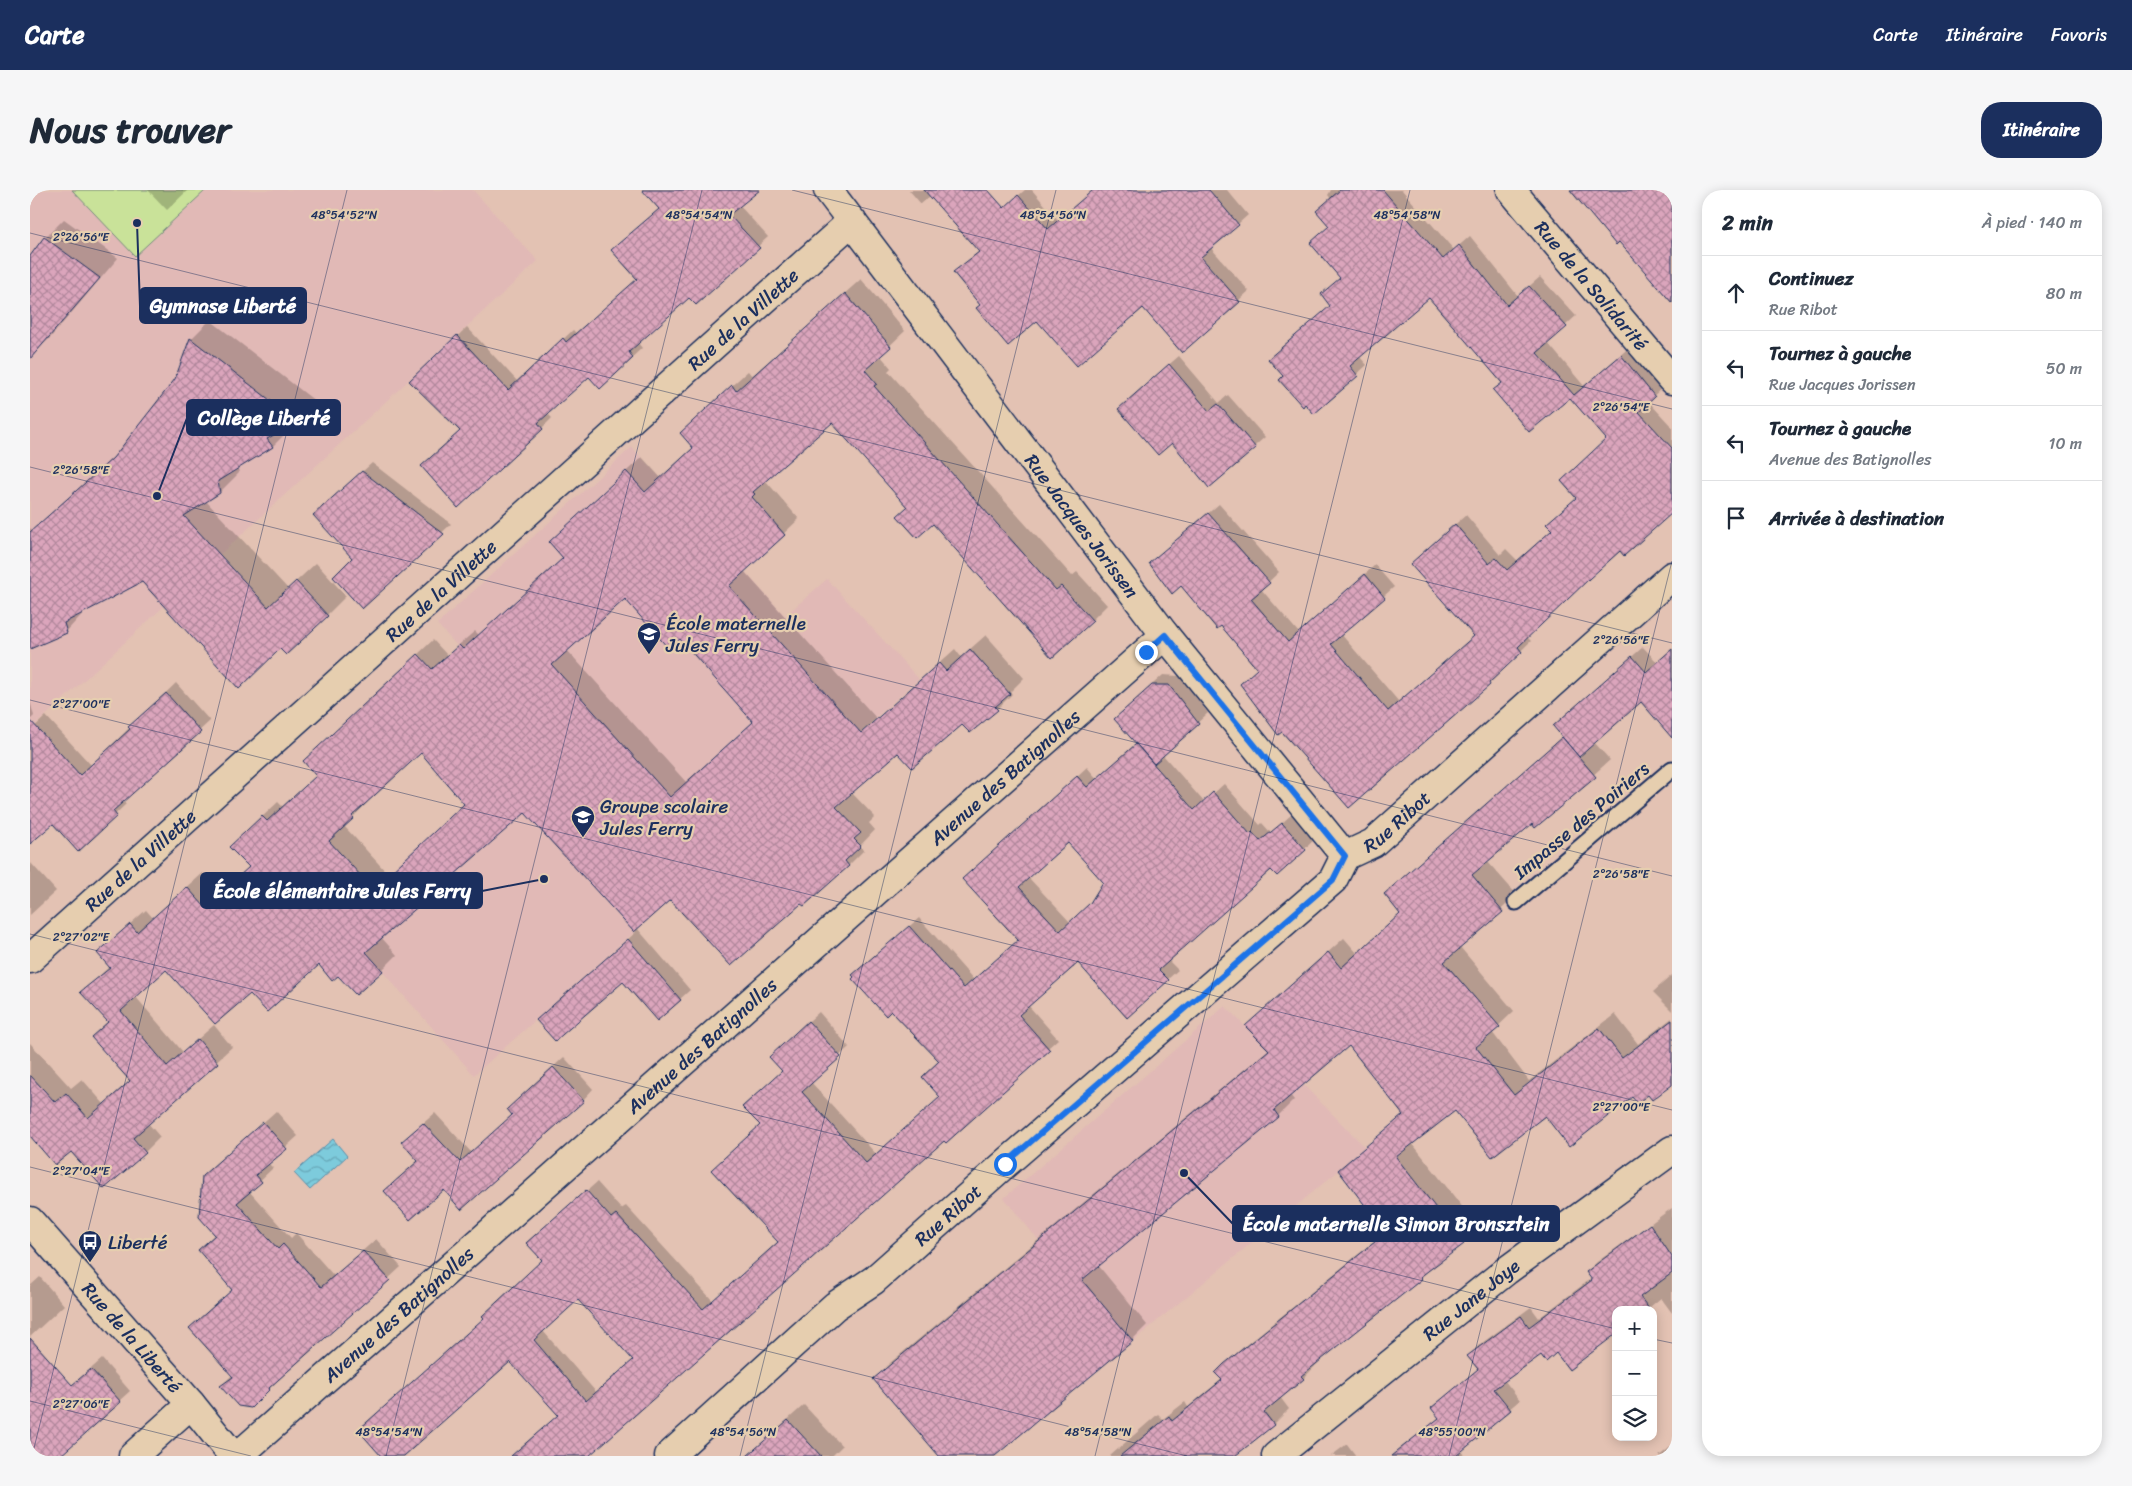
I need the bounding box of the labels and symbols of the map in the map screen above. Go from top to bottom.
text: 48°54'52"N [311,204,378,226]
text: 48°54'54"N [665,204,733,226]
text: 48°54'56"N [1020,204,1087,226]
text: 48°54'58"N [1373,204,1441,226]
street label: Rue de la Solidarité [1526,213,1657,359]
text: 2°26'56"E [53,226,110,248]
street label: Rue de la Villette [680,260,807,379]
callout: Gymnase Liberté [140,288,306,323]
text: Gymnase Liberté [149,289,297,324]
text: 2°26'54"E [1593,396,1651,418]
callout: Collège Liberté [187,400,340,435]
text: Collège Liberté [197,401,331,436]
street label: Rue Jacques Jorissen [1016,446,1148,605]
text: 2°26'58"E [53,459,111,481]
street label: Rue de la Villette [377,531,505,650]
place label: École maternelle Jules Ferry [665,607,806,662]
school or university icon: École maternelle Jules Ferry [636,621,662,655]
text: 2°26'56"E [1593,629,1650,651]
route end [1135,641,1158,664]
text: 2°27'00"E [52,693,111,715]
street label: Avenue des Batignolles [921,701,1088,855]
street label: Impasse des Poiriers [1505,753,1657,888]
street label: Rue Ribot [1358,783,1439,862]
place label: Groupe scolaire Jules Ferry [599,790,729,845]
street label: Rue de la Villette [77,801,204,920]
school or university icon: Groupe scolaire Jules Ferry [570,804,596,838]
text: 2°26'58"E [1593,863,1651,885]
callout: École élémentaire Jules Ferry [201,873,482,908]
text: École élémentaire Jules Ferry [213,874,472,909]
text: 2°27'02"E [53,926,111,948]
street label: Avenue des Batignolles [618,969,785,1123]
text: 2°27'00"E [1592,1096,1651,1118]
route start [994,1153,1017,1176]
text: 2°27'04"E [52,1160,111,1182]
street label: Rue Ribot [906,1176,990,1255]
callout: École maternelle Simon Bronsztein [1233,1206,1559,1241]
text: École maternelle Simon Bronsztein [1242,1207,1550,1242]
place label: Liberté [108,1226,168,1259]
bus stop icon: Liberté [77,1229,103,1263]
street label: Avenue des Batignolles [315,1238,482,1392]
street label: Rue Jane Joye [1415,1250,1527,1349]
street label: Rue de la Liberté [73,1274,191,1401]
text: 2°27'06"E [53,1393,111,1415]
text: 48°54'54"N [355,1421,423,1443]
text: 48°54'56"N [710,1421,777,1443]
text: 48°54'58"N [1064,1421,1132,1443]
text: 48°55'00"N [1418,1421,1486,1443]

